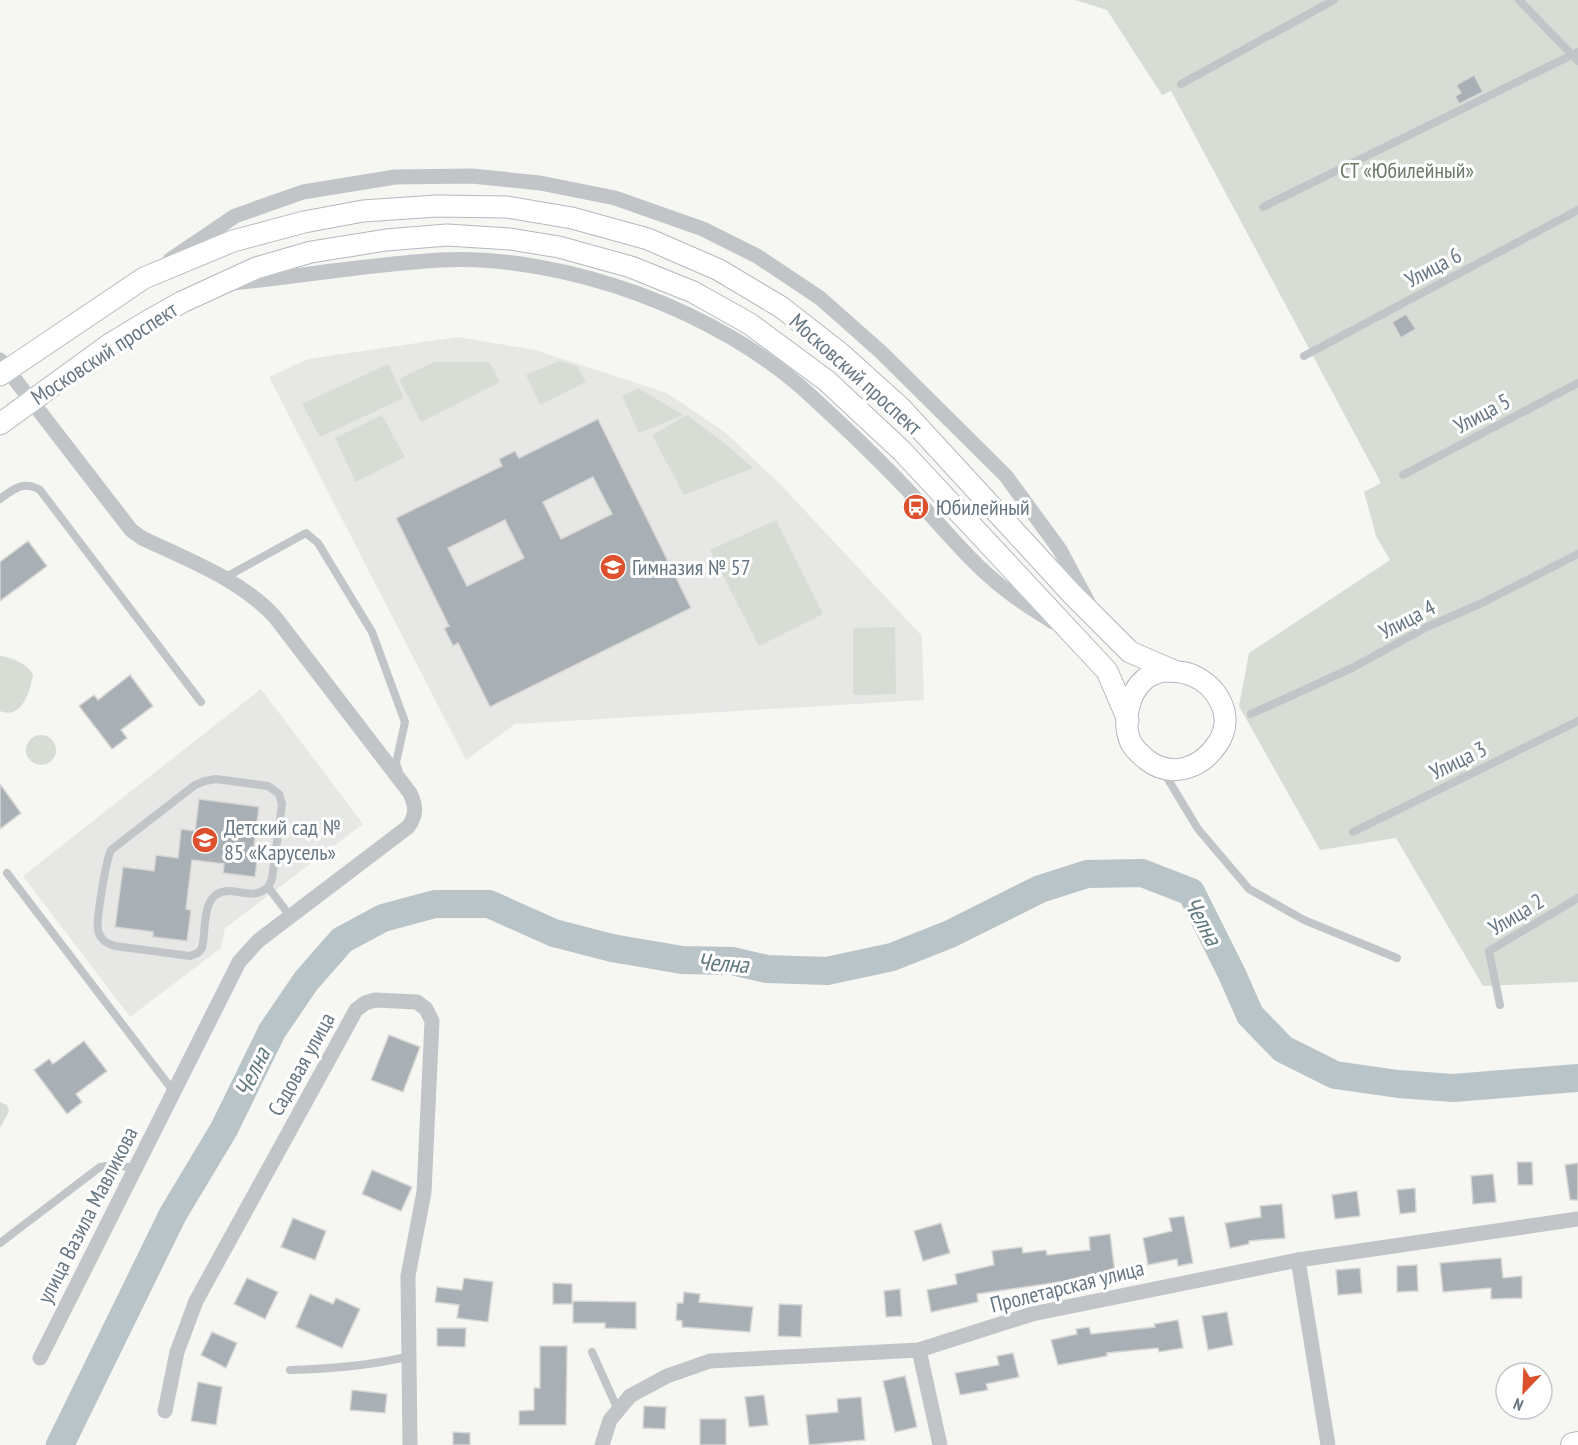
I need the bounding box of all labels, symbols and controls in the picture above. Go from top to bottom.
park label: СТ «Юбилейный» [1340,156,1474,184]
street label: Улица 6 [1400,241,1466,293]
street label: Московский проспект [26,295,183,411]
street label: Московский проспект [784,307,929,442]
street label: Улица 5 [1449,387,1515,439]
bus stop icon: Юбилейный [901,492,931,522]
place label: Юбилейный [936,493,1030,521]
school or university icon: Гимназия № 57 [598,552,628,582]
place label: Гимназия № 57 [632,553,751,581]
street label: Улица 4 [1374,593,1440,645]
street label: Улица 3 [1425,734,1491,786]
place label: Детский сад № 85 «Карусель» [224,813,341,866]
school or university icon: Детский сад № 85 «Карусель» [190,825,220,855]
street label: Улица 2 [1483,887,1549,941]
water label: Челна [1177,891,1230,952]
water label: Челна [696,946,751,980]
street label: Садовая улица [261,1007,341,1121]
water label: Челна [227,1041,278,1102]
street label: улица Вазила Мавликова [30,1122,144,1308]
street label: Пролетарская улица [987,1253,1147,1319]
north arrow [1494,1361,1554,1421]
text: N [1510,1394,1526,1416]

